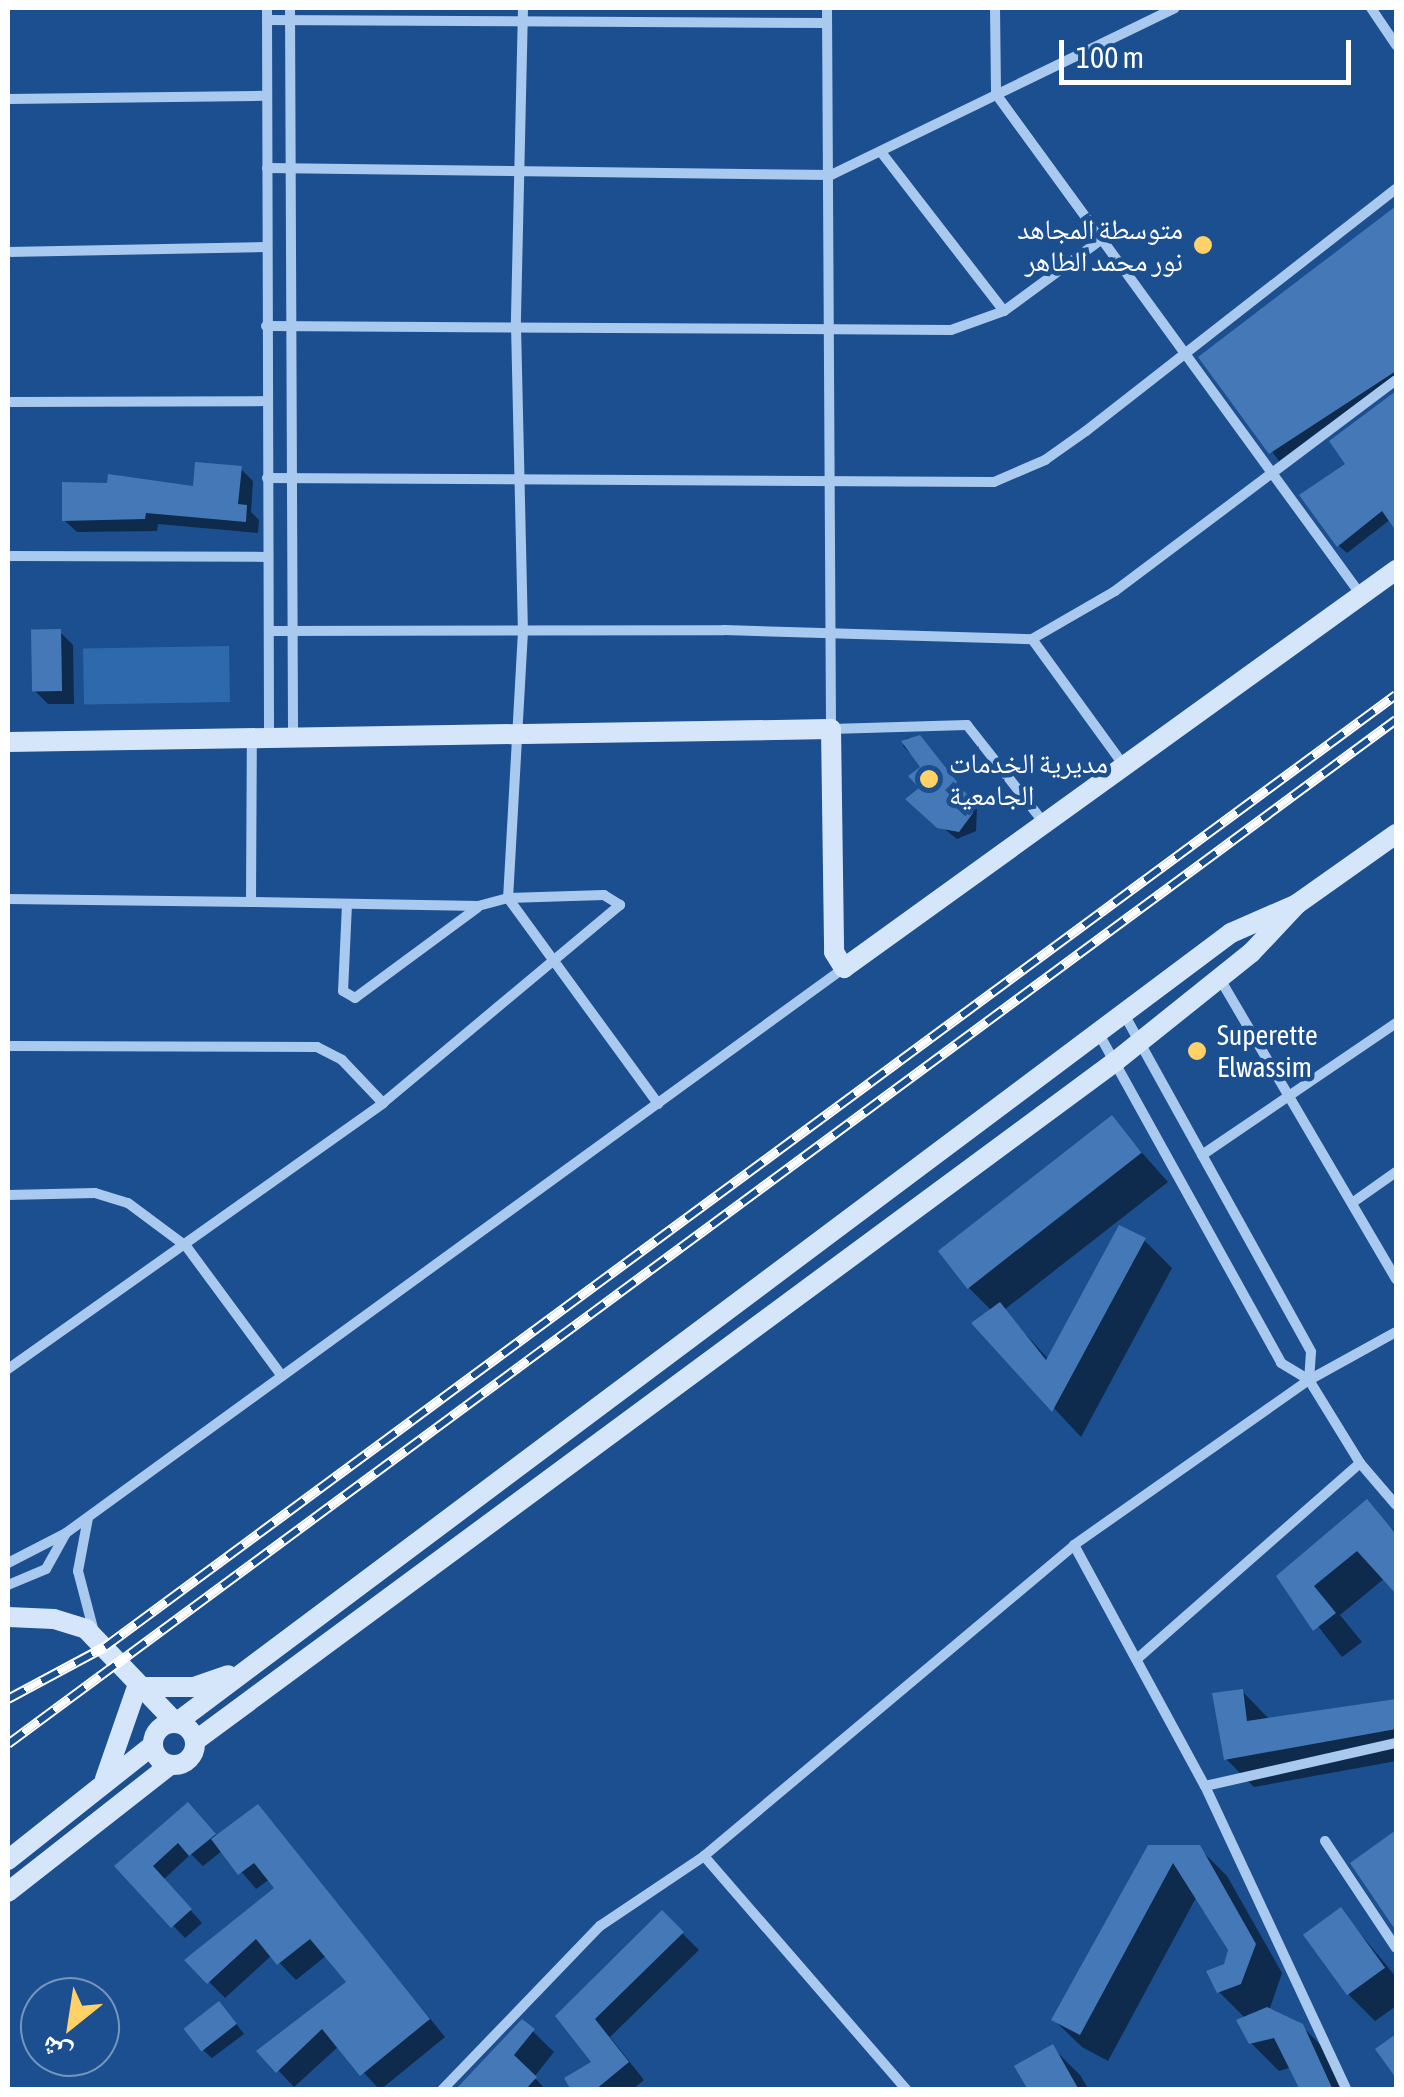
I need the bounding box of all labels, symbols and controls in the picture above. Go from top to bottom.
scale bar [1064,20,1356,82]
text: 100 m [1076,40,1144,74]
place label: متوسطة المجاهد نور محمد الطاهر [1017,212,1183,278]
marker: متوسطة المجاهد نور محمد الطاهر [1192,234,1214,256]
place label: مديرية الخدمات الجامعية [949,746,1108,812]
marker: مديرية الخدمات الجامعية [918,768,940,790]
place label: Superette Elwassim [1217,1018,1318,1084]
marker: Superette Elwassim [1186,1040,1208,1062]
north arrow [20,1977,120,2077]
text: ش [35,2030,77,2073]

